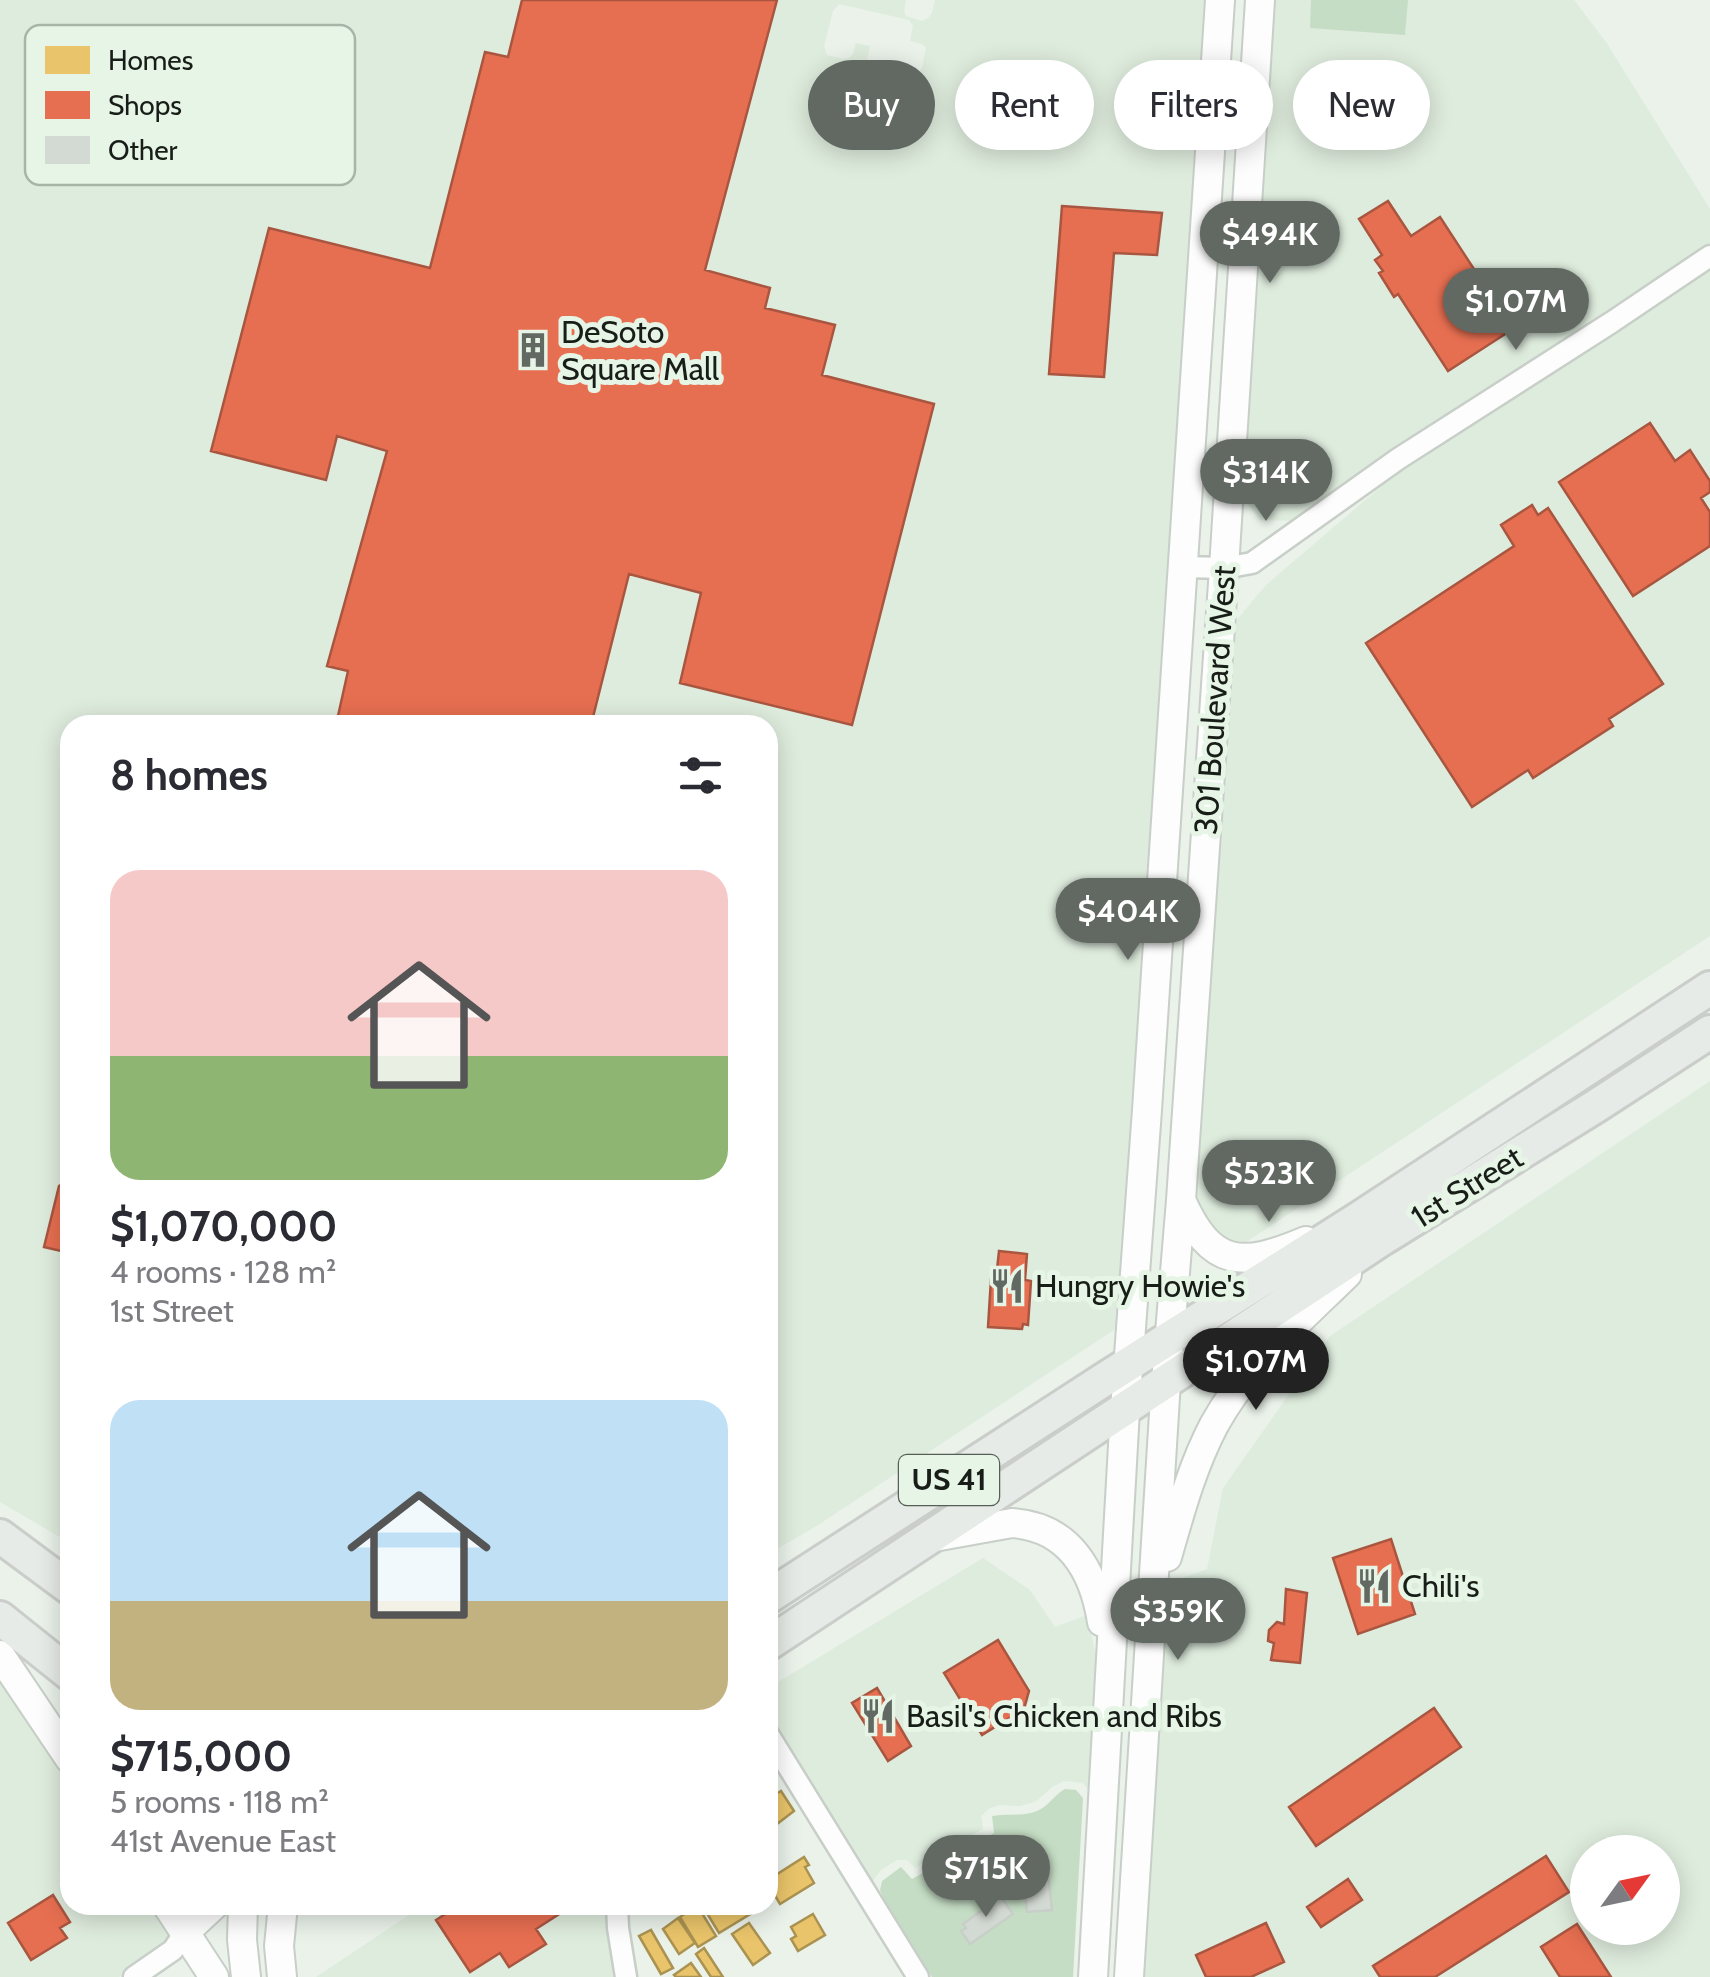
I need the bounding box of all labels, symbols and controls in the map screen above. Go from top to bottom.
legend [25,25,355,185]
text: Homes [108,43,193,77]
chip: Buy [808,60,935,150]
chip: Rent [955,60,1094,150]
chip: Filters [1114,60,1273,150]
chip: New [1293,60,1430,150]
text: Shops [108,88,182,122]
text: Other [108,133,178,167]
pin: $494K [1200,201,1340,286]
text: $494K [1222,214,1318,253]
pin: $1.07M [1435,268,1597,353]
text: $1.07M [1465,281,1567,320]
place label: DeSoto Square Mall [561,312,720,388]
building icon: DeSoto Square Mall [514,331,552,369]
pin: $314K [1196,439,1336,524]
text: $314K [1222,452,1310,491]
street label: 301 Boulevard West [1186,564,1243,836]
icon: filters [673,748,728,803]
text: 8 homes [110,749,268,801]
pin: $404K [1058,878,1198,963]
text: $404K [1078,891,1178,930]
icon: home [329,935,509,1115]
street label: 1st Street [1404,1137,1530,1236]
pin: $523K [1199,1140,1339,1225]
text: $523K [1224,1153,1314,1192]
text: $1,070,000 [110,1200,337,1252]
text: 4 rooms · 128 m² [110,1252,336,1291]
place label: Hungry Howie's [1035,1266,1245,1305]
restaurant icon: Hungry Howie's [988,1267,1026,1305]
text: 1st Street [110,1291,234,1330]
pin: $1.07M [1175,1328,1337,1413]
text: $1.07M [1205,1341,1307,1380]
road number: US 41 [899,1455,999,1505]
icon: home [329,1465,509,1645]
place label: Chili's [1402,1566,1479,1605]
restaurant icon: Chili's [1355,1567,1393,1605]
pin: $359K [1108,1578,1248,1663]
text: $359K [1132,1591,1224,1630]
place label: Basil's Chicken and Ribs [906,1696,1222,1735]
restaurant icon: Basil's Chicken and Ribs [859,1697,897,1735]
text: $715,000 [110,1730,292,1782]
text: 5 rooms · 118 m² [110,1782,329,1821]
text: 41st Avenue East [110,1821,336,1860]
pin: $715K [916,1835,1056,1920]
north arrow [1570,1835,1680,1945]
map controls [1570,1835,1680,1945]
text: $715K [944,1848,1028,1887]

